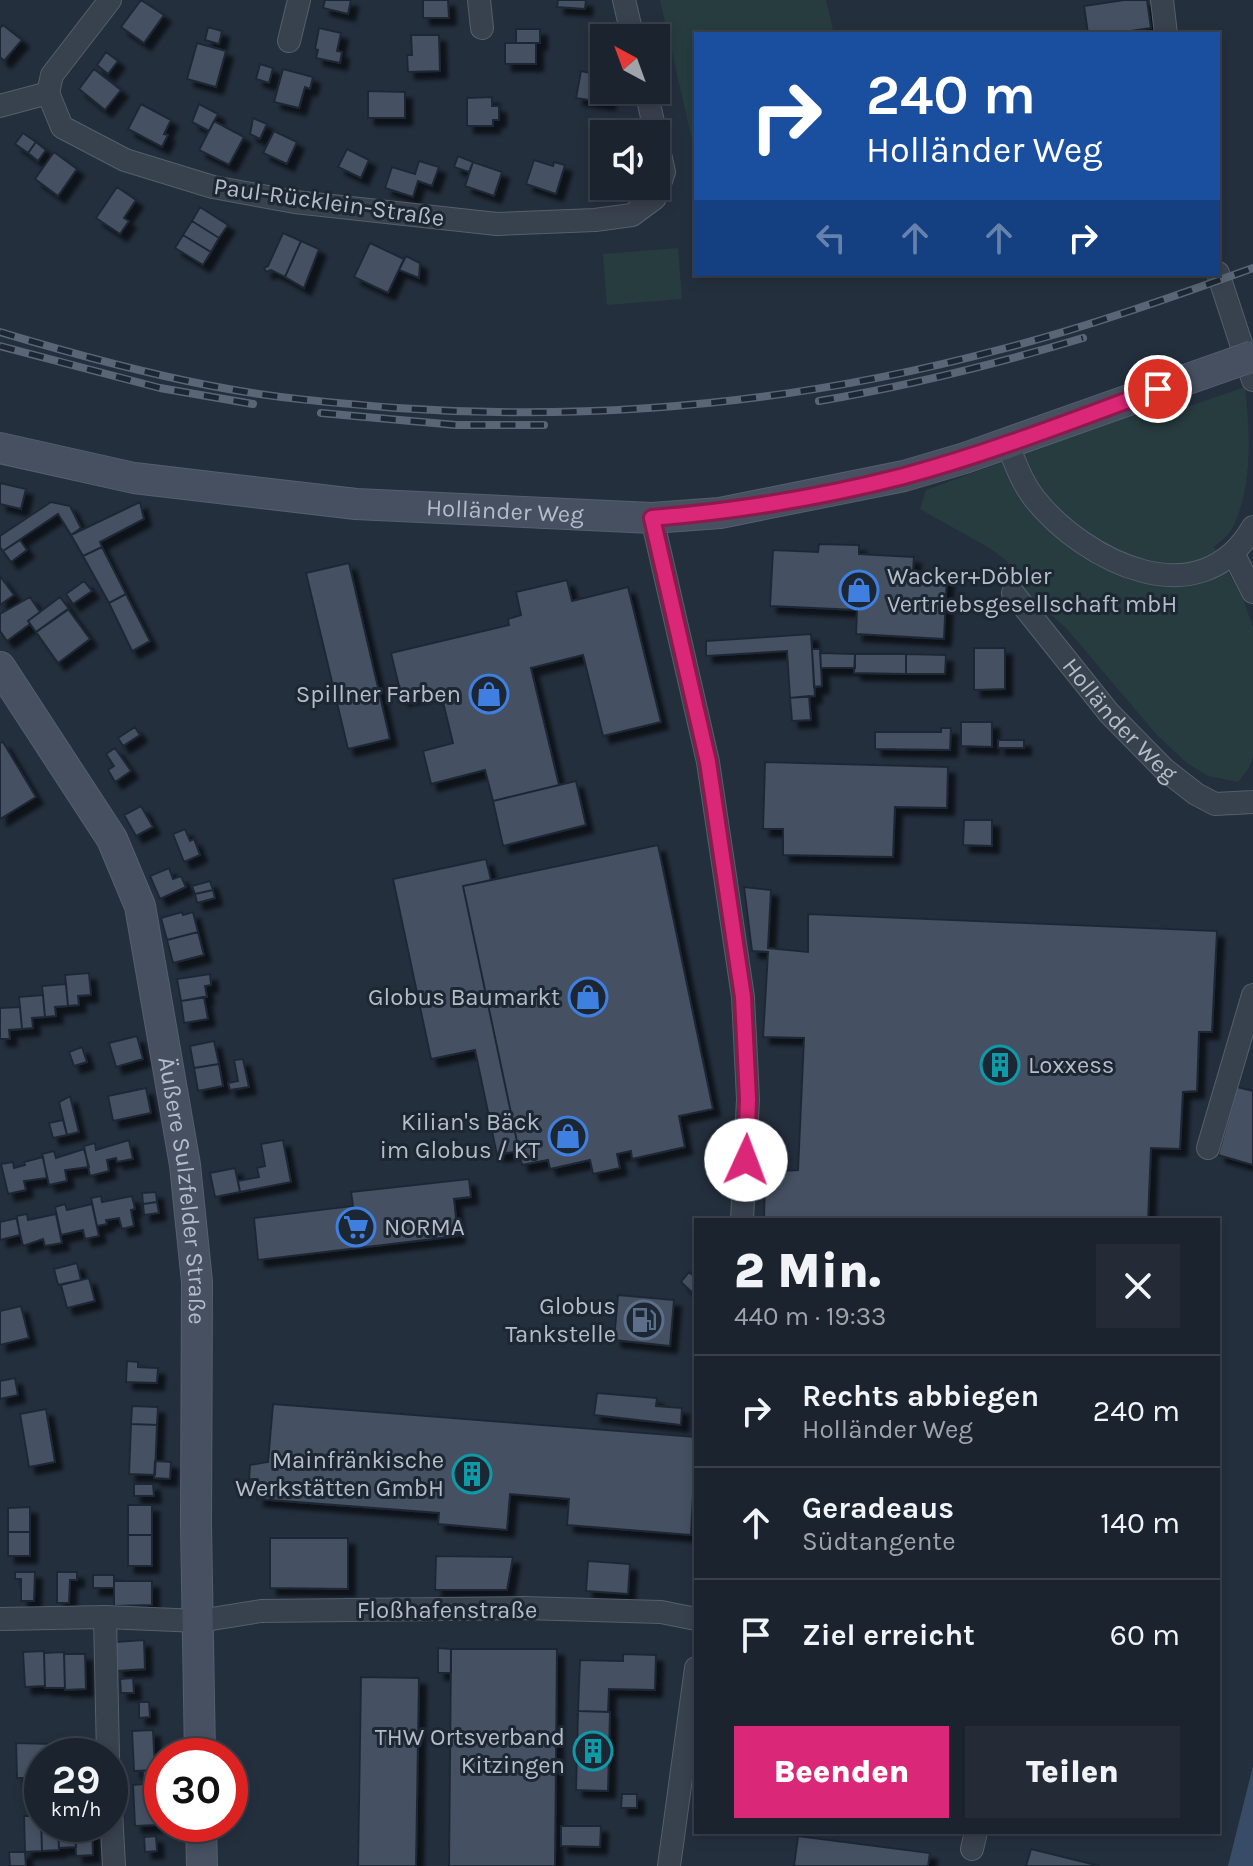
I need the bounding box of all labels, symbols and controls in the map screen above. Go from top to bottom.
north arrow [590,24,670,104]
map controls [590,24,670,200]
text: 240 m [866,62,1036,127]
icon: right [734,64,838,168]
button: sound [590,120,670,200]
text: Holländer Weg [866,129,1103,171]
street label: Paul-Rücklein-Straße [212,172,446,232]
icon: left [809,216,853,260]
icon: ahead [893,216,937,260]
icon: ahead [977,216,1021,260]
icon: right [1061,216,1105,260]
pin [1124,355,1192,423]
icon: arrive [1136,367,1180,411]
street label: Holländer Weg [425,493,585,529]
place label: Wacker+Döbler Vertriebsgesellschaft mbH [887,562,1177,618]
shop icon: Wacker+Döbler Vertriebsgesellschaft mbH [838,569,880,611]
street label: Holländer Weg [1056,652,1183,788]
shop icon: Spillner Farben [468,673,510,715]
place label: Spillner Farben [296,680,461,708]
shop icon: Globus Baumarkt [567,976,609,1018]
place label: Globus Baumarkt [368,983,560,1011]
building icon: Loxxess [979,1044,1021,1086]
place label: Loxxess [1028,1051,1114,1079]
street label: Äußere Sulzfelder Straße [152,1054,211,1325]
place label: Kilian's Bäck im Globus / KT [380,1108,540,1164]
shop icon: Kilian's Bäck im Globus / KT [547,1115,589,1157]
position arrow [704,1118,788,1202]
supermarket icon: NORMA [335,1206,377,1248]
place label: NORMA [384,1213,465,1241]
text: 2 Min. [734,1243,881,1299]
button: close [1096,1244,1180,1328]
place label: Globus Tankstelle [505,1292,616,1348]
fuel station icon: Globus Tankstelle [623,1299,665,1341]
text: 440 m · 19:33 [734,1301,886,1332]
text: Rechts abbiegen [802,1378,1039,1414]
icon: right [734,1389,778,1433]
text: 240 m [1093,1393,1180,1429]
text: Holländer Weg [802,1414,973,1445]
place label: Mainfränkische Werkstätten GmbH [235,1446,444,1502]
building icon: Mainfränkische Werkstätten GmbH [451,1453,493,1495]
text: Geradeaus [802,1490,954,1526]
icon: ahead [734,1501,778,1545]
text: 140 m [1100,1505,1180,1541]
text: Südtangente [802,1526,956,1557]
street label: Floßhafenstraße [357,1596,537,1624]
icon: arrive [734,1613,778,1657]
text: Ziel erreicht [802,1617,975,1653]
text: 60 m [1110,1617,1180,1653]
place label: THW Ortsverband Kitzingen [375,1723,565,1779]
button: Beenden [734,1726,949,1818]
button: Teilen [965,1726,1180,1818]
building icon: THW Ortsverband Kitzingen [572,1730,614,1772]
speed limit sign: 30 [144,1738,248,1842]
text: 29 [52,1756,100,1803]
text: km/h [51,1798,101,1821]

